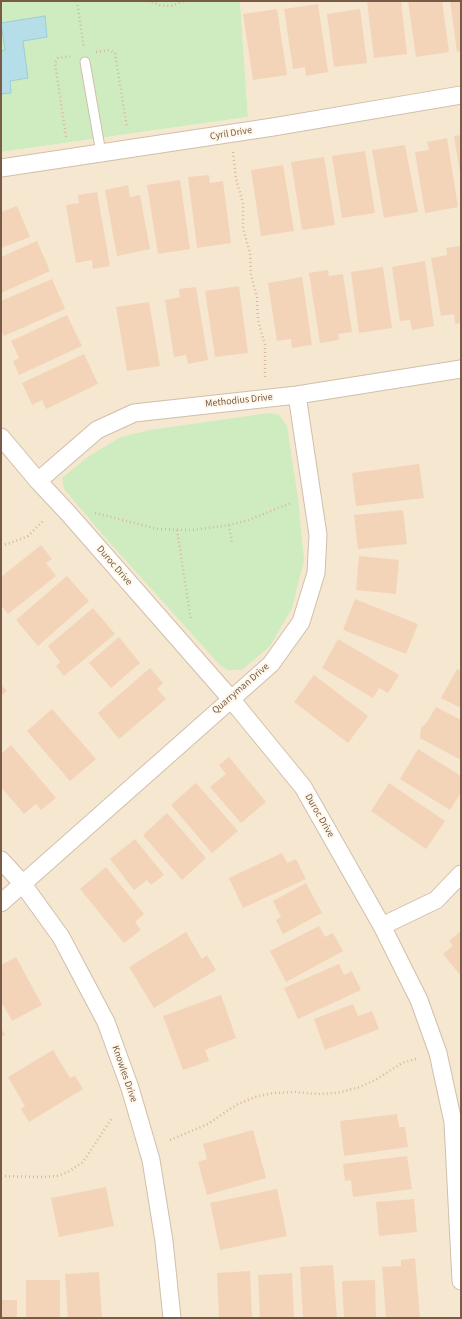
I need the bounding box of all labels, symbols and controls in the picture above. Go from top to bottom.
street label: Cyril Drive [209,125,253,143]
street label: Methodius Drive [205,391,273,411]
street label: Duroc Drive [94,544,134,588]
street label: Quarryman Drive [210,661,272,717]
street label: Duroc Drive [302,792,336,840]
street label: Knowles Drive [109,1044,139,1104]

